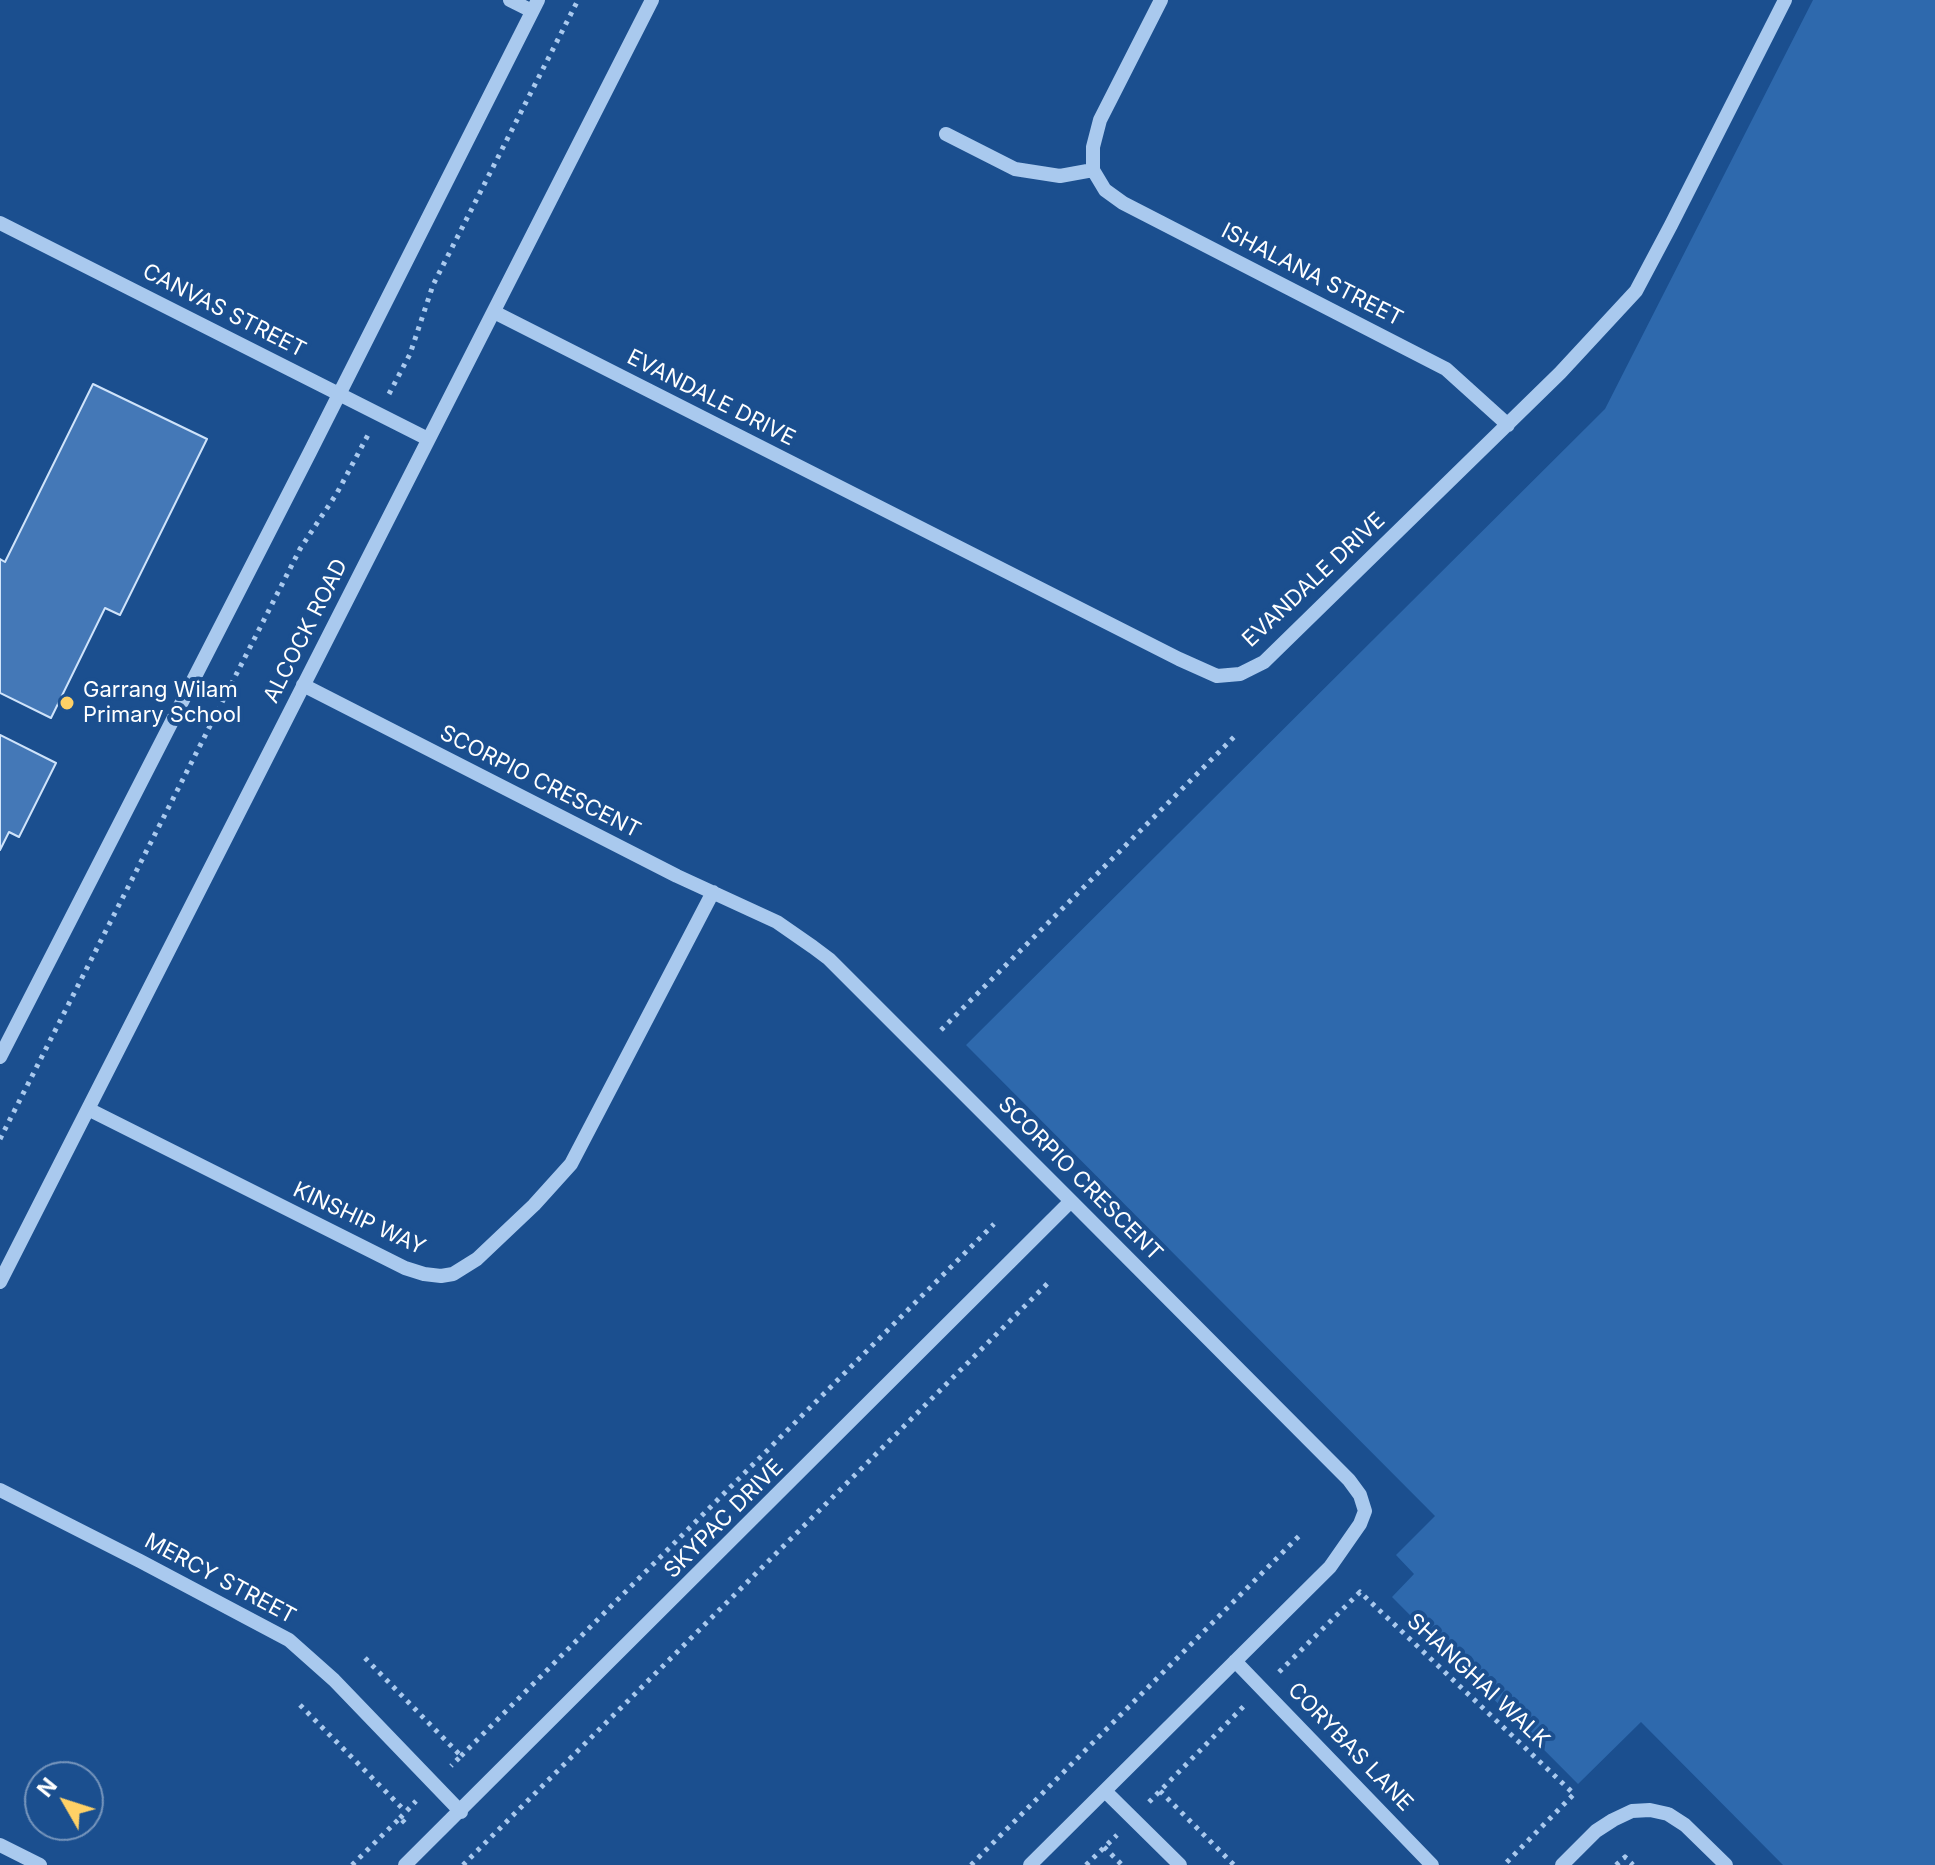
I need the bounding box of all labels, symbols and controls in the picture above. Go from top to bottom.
street label: ISHALANA STREET [1217,218,1407,332]
street label: CANVAS STREET [138,258,310,364]
street label: EVANDALE DRIVE [623,344,799,452]
street label: EVANDALE DRIVE [1237,507,1391,653]
street label: ALCOCK ROAD [258,555,354,707]
place label: Garrang Wilam Primary School [83,677,241,728]
marker: Garrang Wilam Primary School [58,694,76,712]
street label: SCORPIO CRESCENT [435,720,645,844]
street label: SCORPIO CRESCENT [992,1091,1168,1267]
street label: KINSHIP WAY [289,1177,429,1261]
street label: SKYPAC DRIVE [659,1454,789,1584]
street label: MERCY STREET [140,1528,300,1630]
street label: SHANGHAI WALK [1401,1608,1555,1754]
street label: CORYBAS LANE [1282,1677,1418,1817]
north arrow [24,1761,104,1841]
text: N [32,1772,62,1802]

